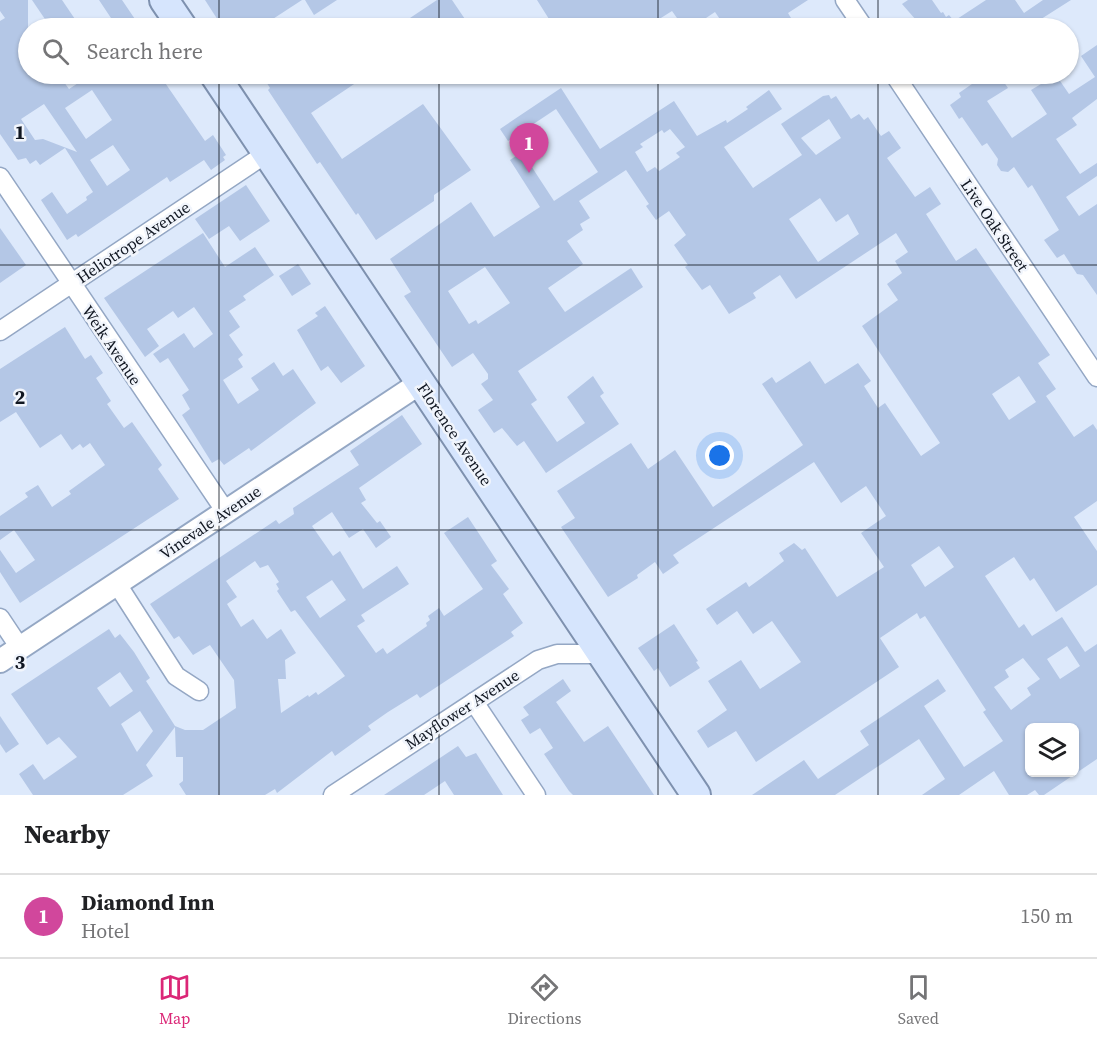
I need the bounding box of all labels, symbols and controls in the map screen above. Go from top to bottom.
search box [18,18,1079,84]
icon: search [39,35,72,68]
text: Search here [87,36,203,66]
text: 1 [15,118,25,146]
pin: 1 [510,124,548,173]
street label: Live Oak Street [956,174,1034,276]
street label: Heliotrope Avenue [72,196,194,288]
street label: Weik Avenue [77,301,147,389]
street label: Florence Avenue [412,378,498,490]
text: 2 [15,383,26,411]
your location [705,441,734,470]
street label: Vinevale Avenue [155,480,265,564]
text: 3 [15,648,26,676]
street label: Mayflower Avenue [401,664,523,754]
map controls [1025,723,1079,777]
button: layers [1025,723,1079,777]
text: Nearby [24,816,110,852]
text: Diamond Inn [81,887,214,917]
text: 1 [38,902,49,930]
text: 150 m [1020,902,1073,930]
text: Hotel [81,917,130,945]
tab: Map [158,971,191,1029]
tab: Directions [507,971,582,1029]
tab: Saved [898,971,939,1029]

